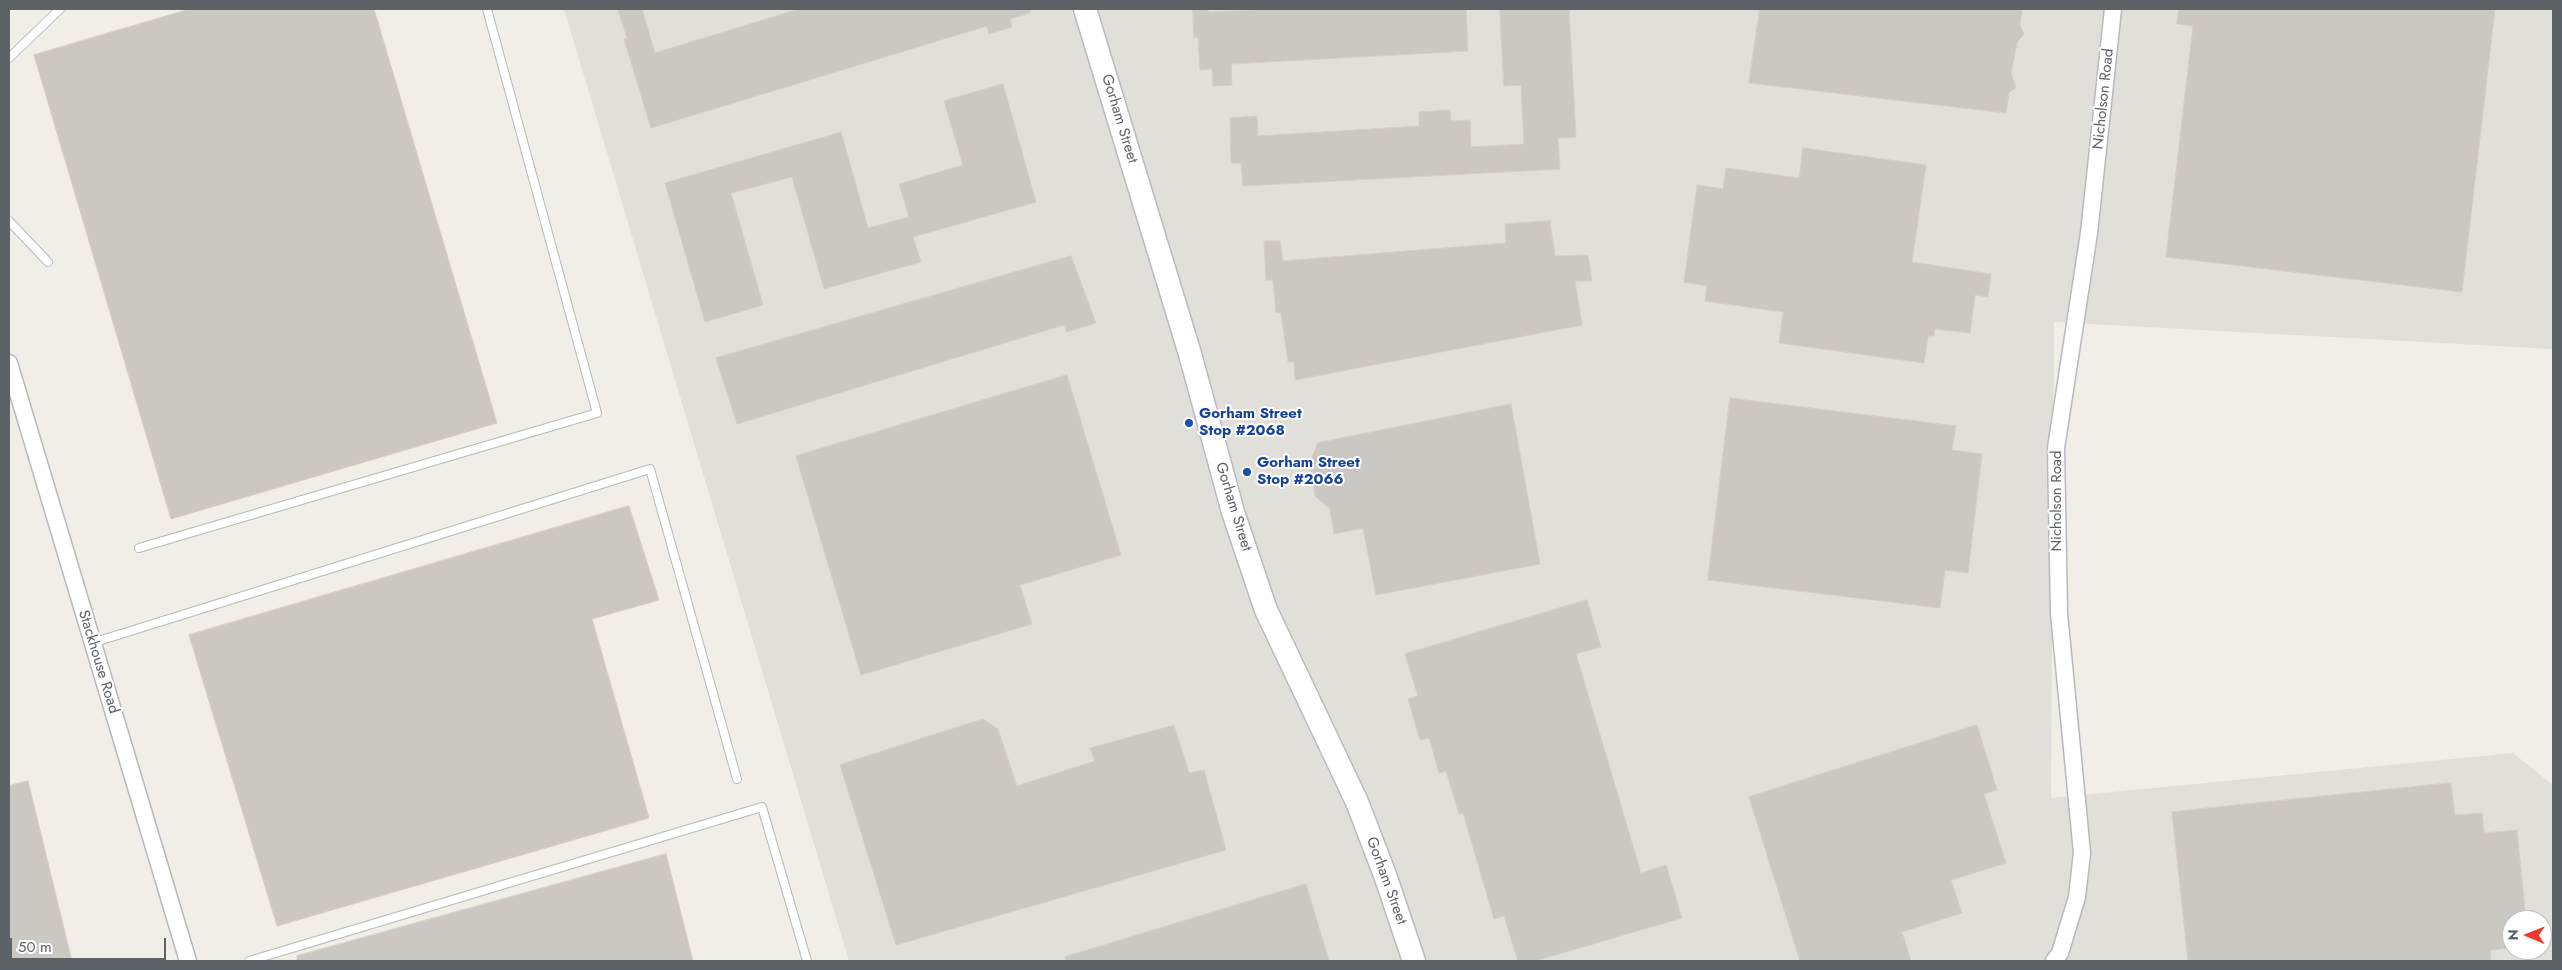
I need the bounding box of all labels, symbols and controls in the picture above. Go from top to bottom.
street label: Nicholson Road [2090,48,2118,150]
street label: Gorham Street [1097,72,1141,166]
place label: Gorham Street Stop #2068 [1199,405,1302,440]
marker: Gorham Street Stop #2068 [1183,417,1195,429]
street label: Nicholson Road [2048,450,2066,552]
place label: Gorham Street Stop #2066 [1257,454,1360,489]
street label: Gorham Street [1211,460,1255,554]
marker: Gorham Street Stop #2066 [1241,466,1253,478]
street label: Stackhouse Road [74,608,122,716]
street label: Gorham Street [1362,835,1410,927]
north arrow [2502,910,2552,960]
scale bar [12,928,169,960]
text: N [2503,929,2523,940]
text: 50 m [18,936,52,958]

